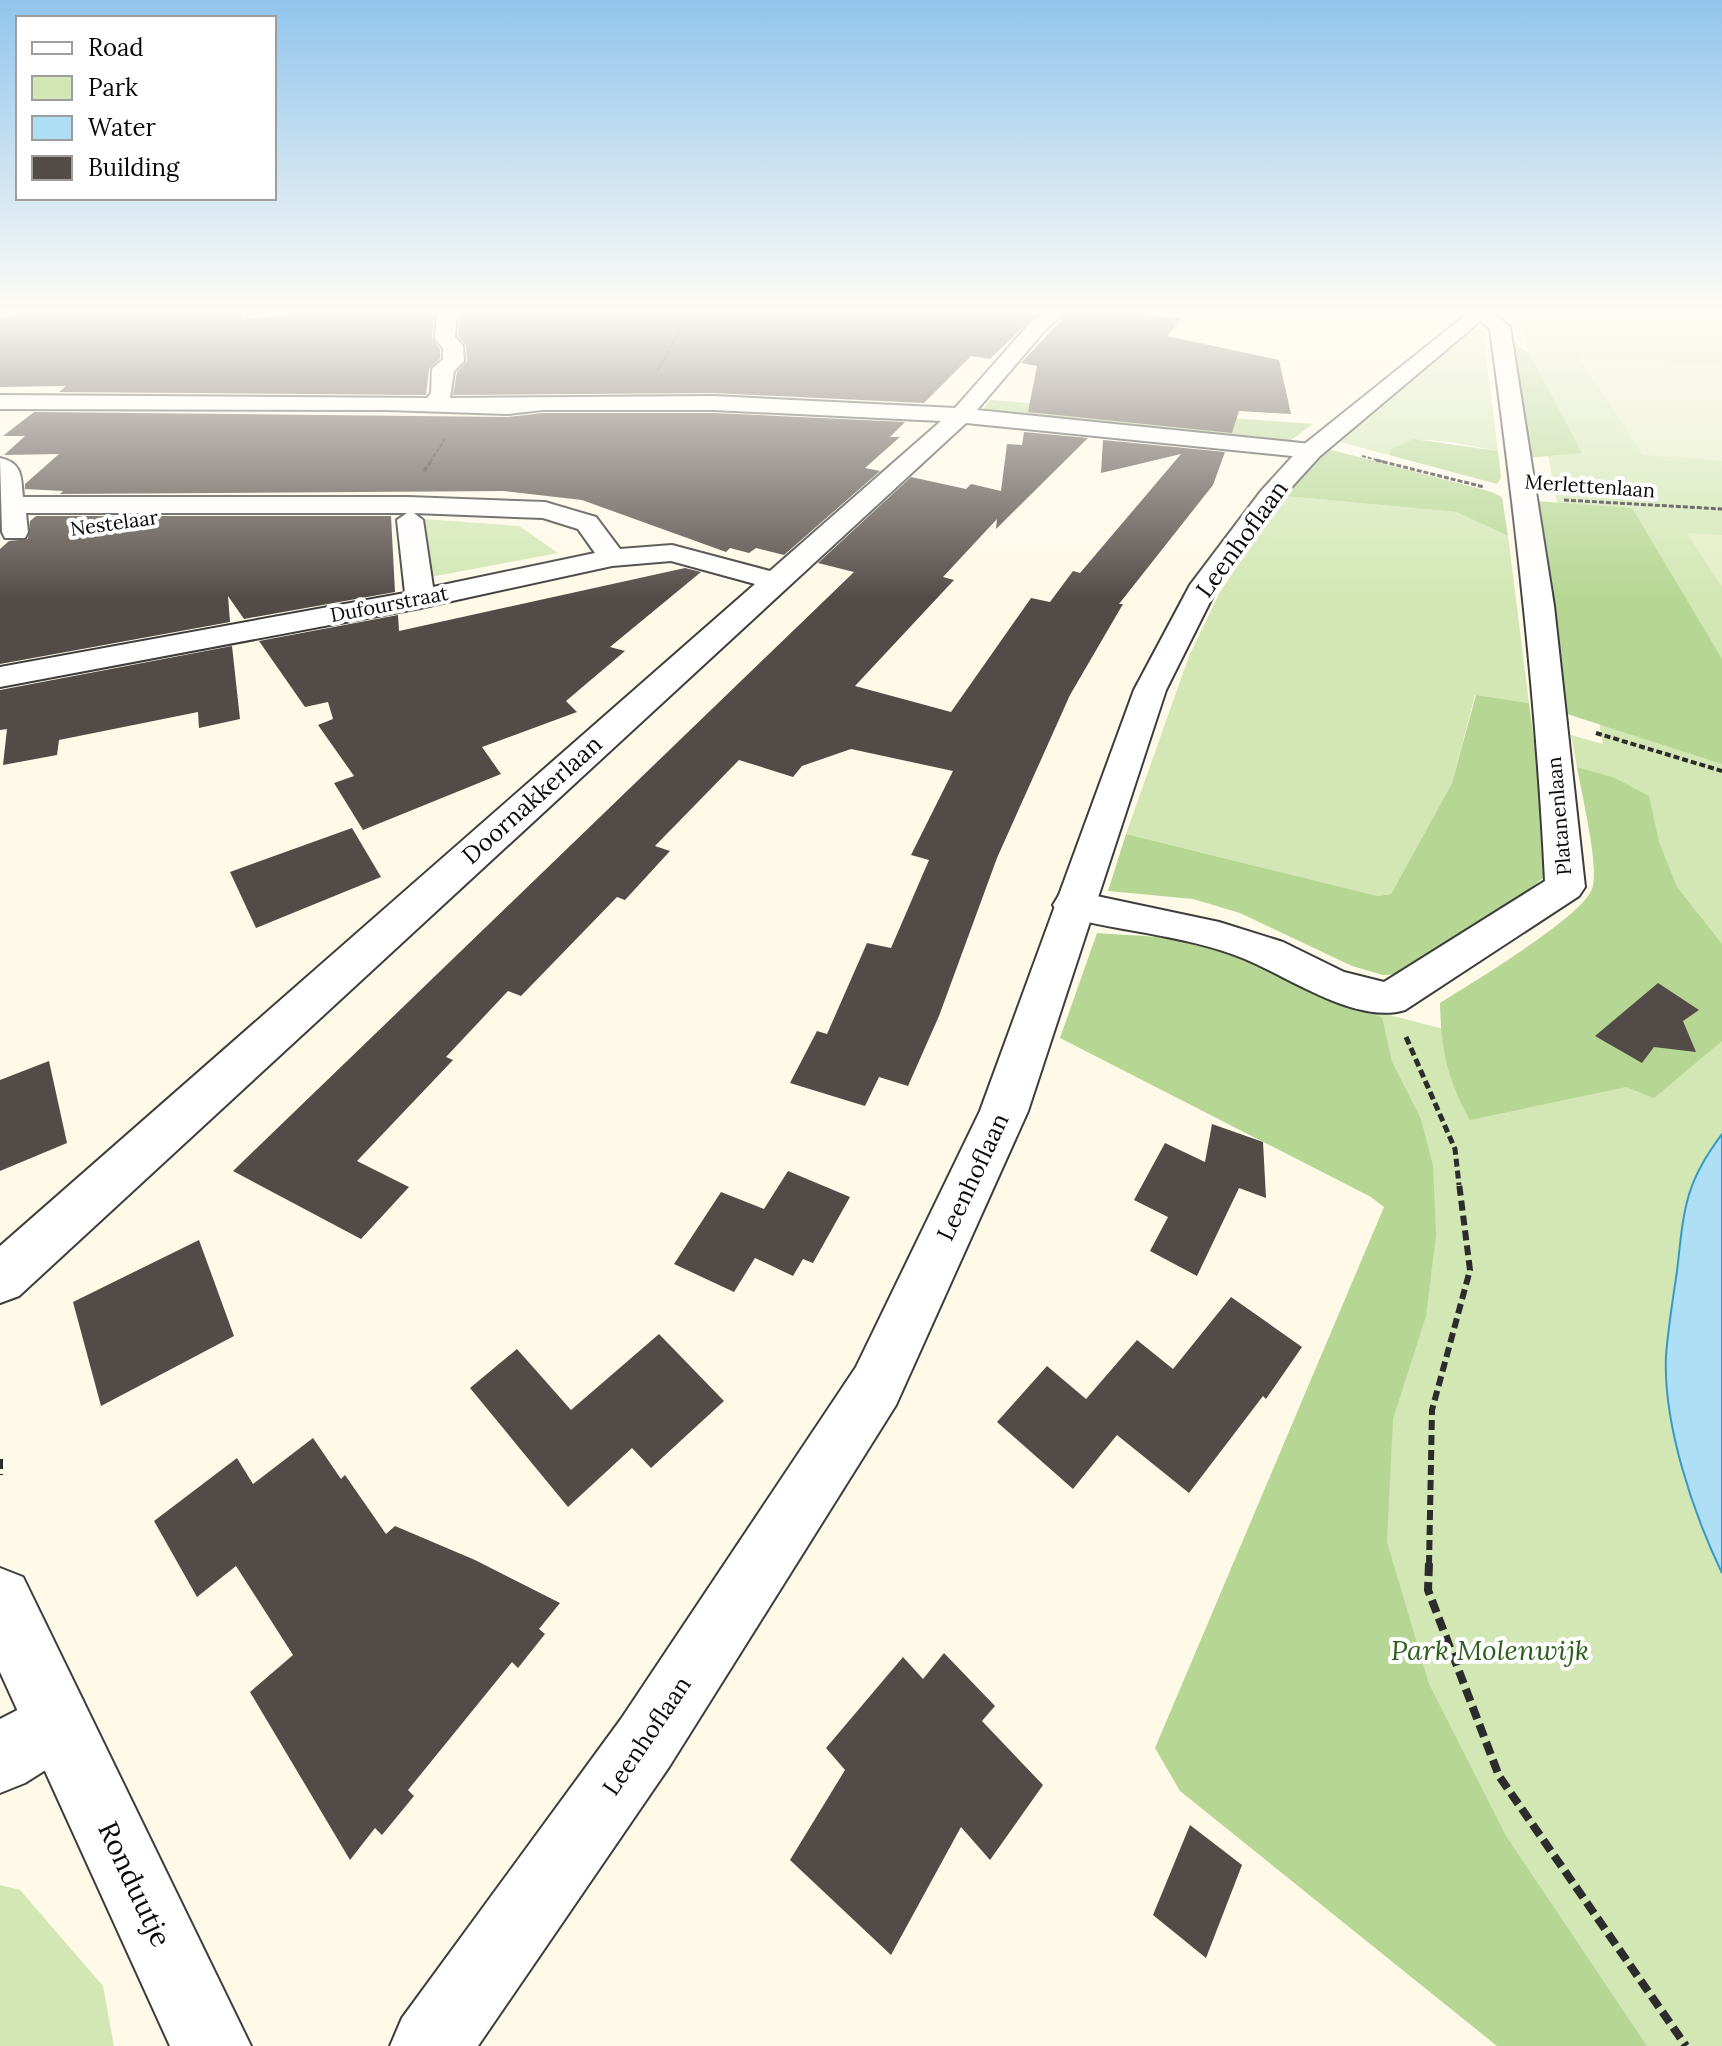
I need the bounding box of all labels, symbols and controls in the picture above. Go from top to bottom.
legend [16,16,276,200]
text: Road [88,32,144,63]
text: Park [88,72,138,103]
text: Water [88,112,156,143]
text: Building [88,152,180,183]
street label: Merlettenlaan [1524,468,1656,503]
street label: Leenhoflaan [1189,474,1294,603]
street label: Nestelaar [68,504,160,541]
street label: Dufourstraat [328,580,450,627]
street label: Doornakkerlaan [455,729,608,871]
street label: Platanenlaan [1541,756,1576,876]
street label: Leenhoflaan [929,1108,1016,1246]
park label: Park Molenwijk [1391,1632,1589,1668]
street label: Leenhoflaan [595,1670,698,1801]
street label: Ronduutje [90,1816,180,1952]

